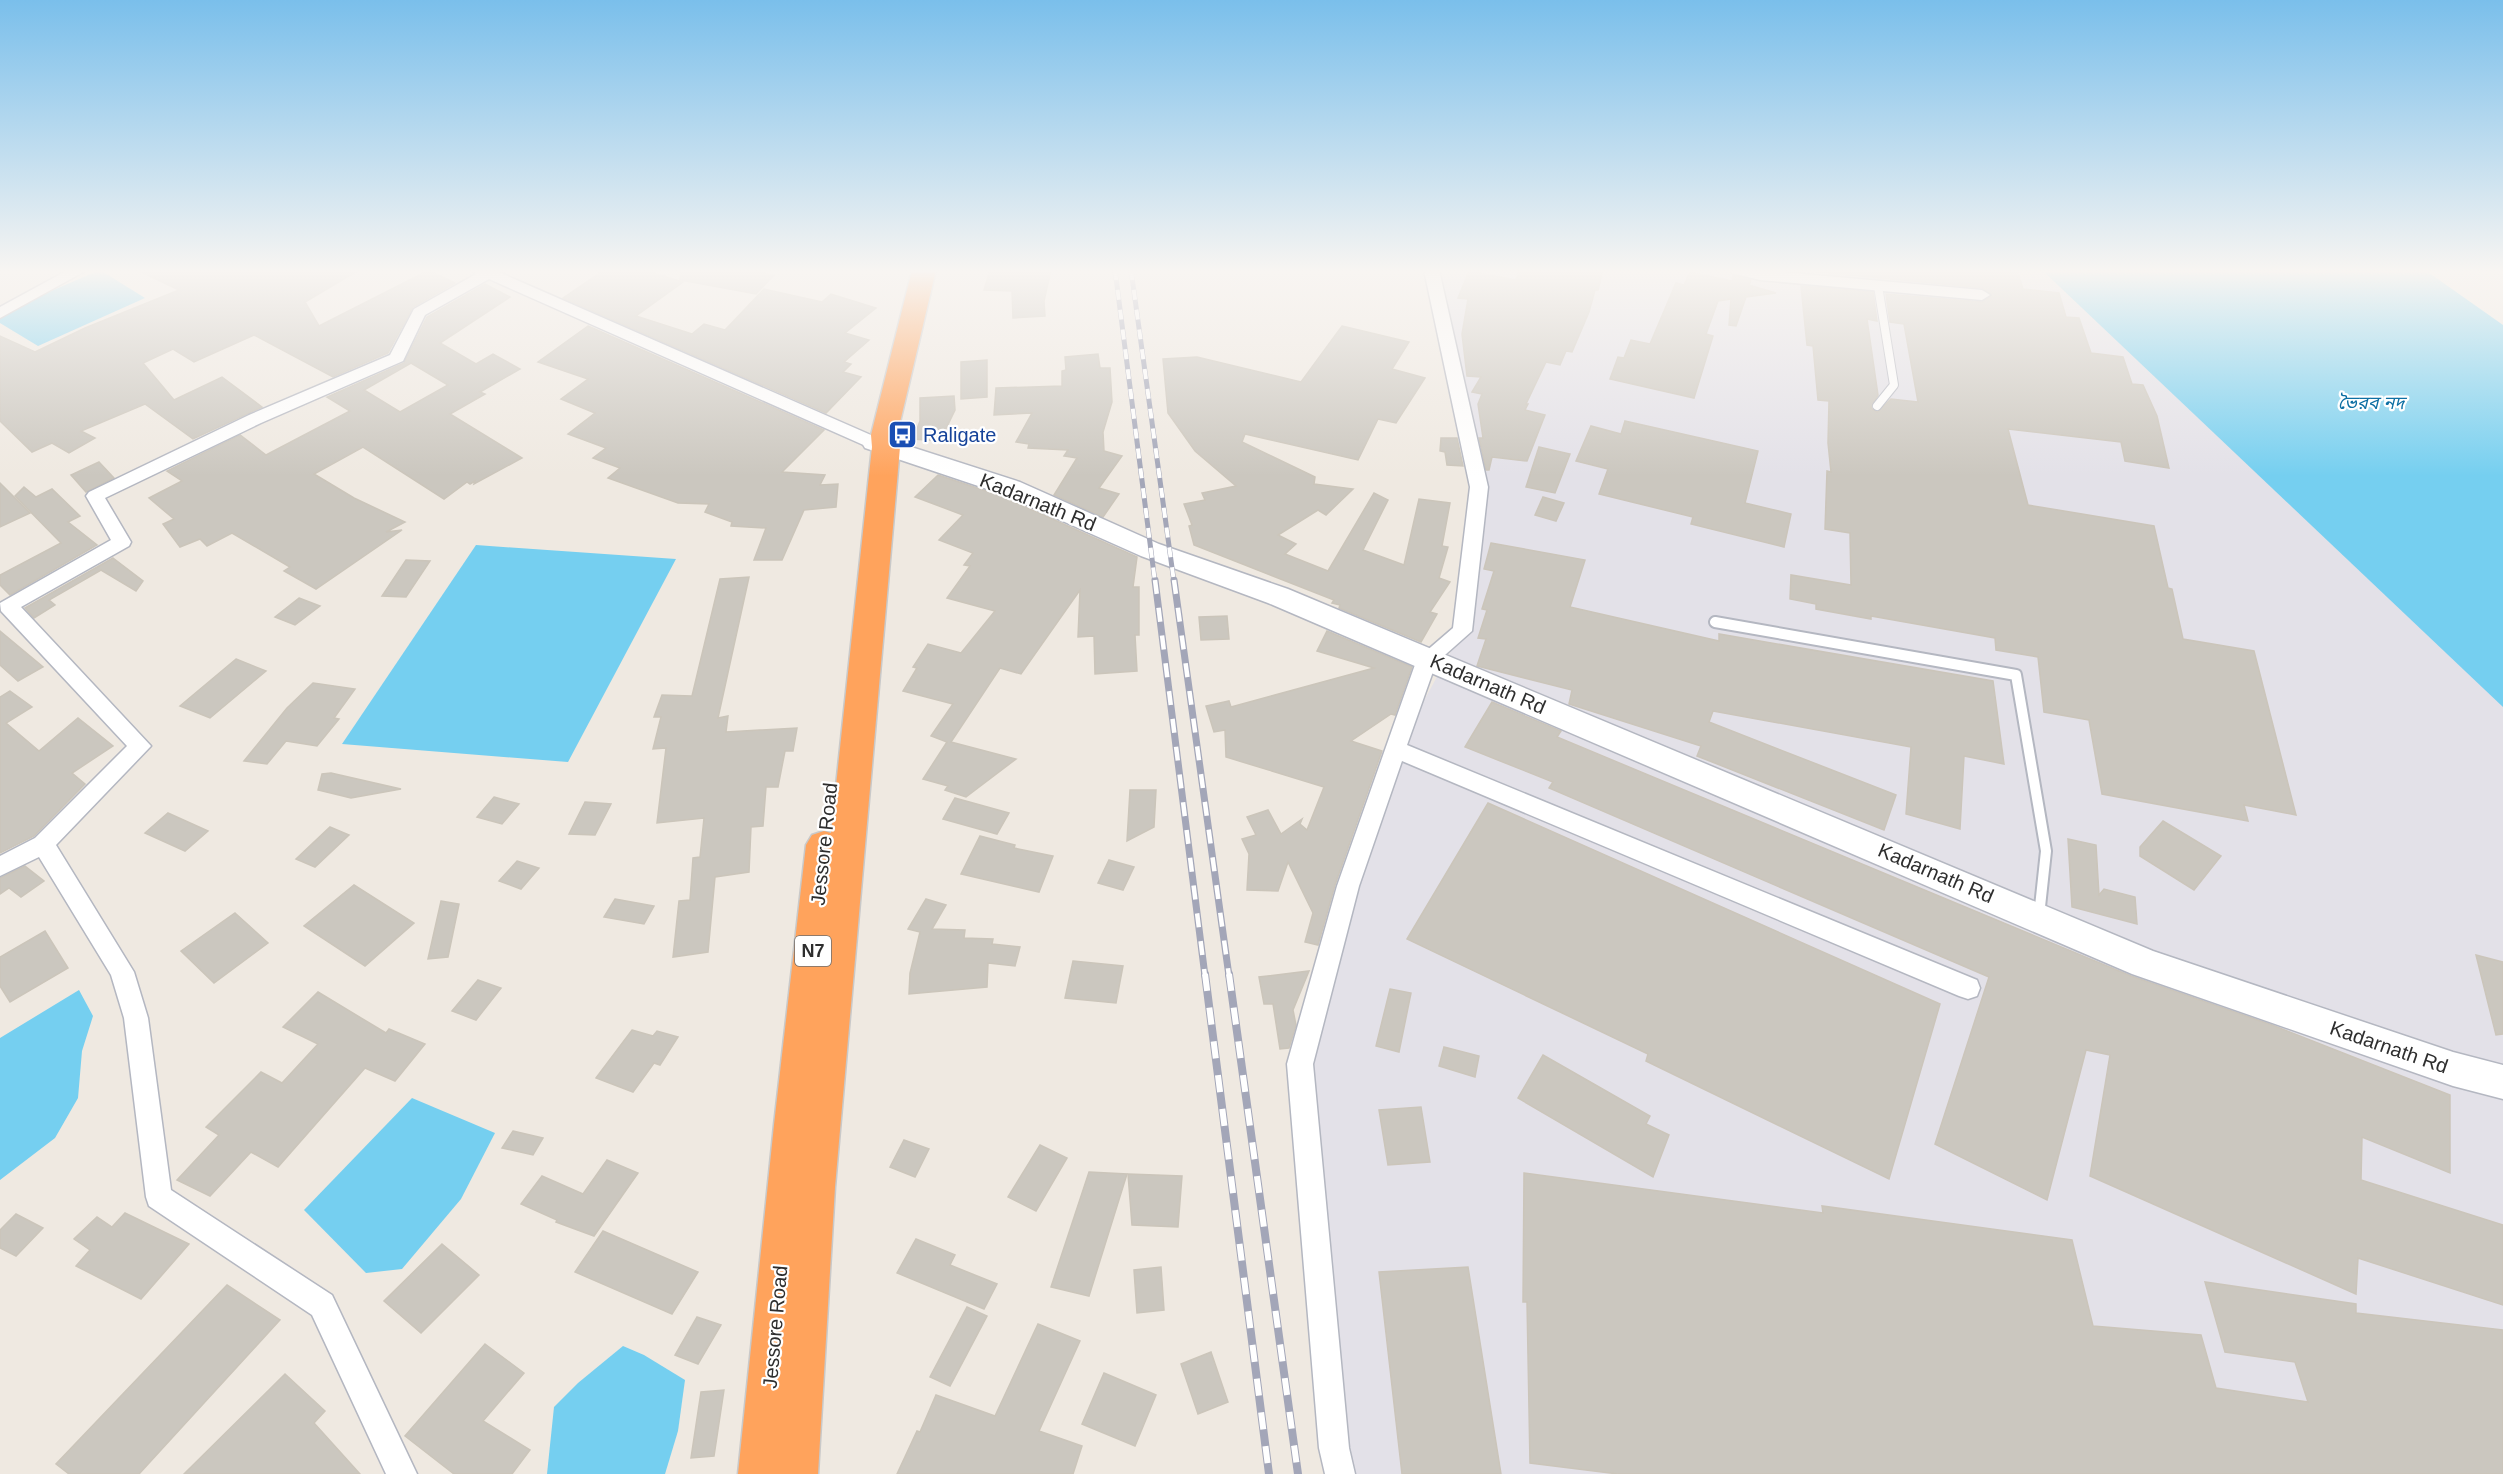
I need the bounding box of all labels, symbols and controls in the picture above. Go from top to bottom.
water label: ভৈরব নদ [2338,392,2407,413]
bus stop icon: Raligate [886,419,918,451]
place label: Raligate [923,424,996,446]
street label: Kadarnath Rd [977,469,1099,535]
street label: Kadarnath Rd [1427,650,1549,718]
street label: Jessore Road [807,781,841,907]
street label: Kadarnath Rd [1875,839,1997,907]
road number: N7 [795,936,831,966]
street label: Kadarnath Rd [2327,1017,2451,1077]
street label: Jessore Road [759,1265,791,1389]

